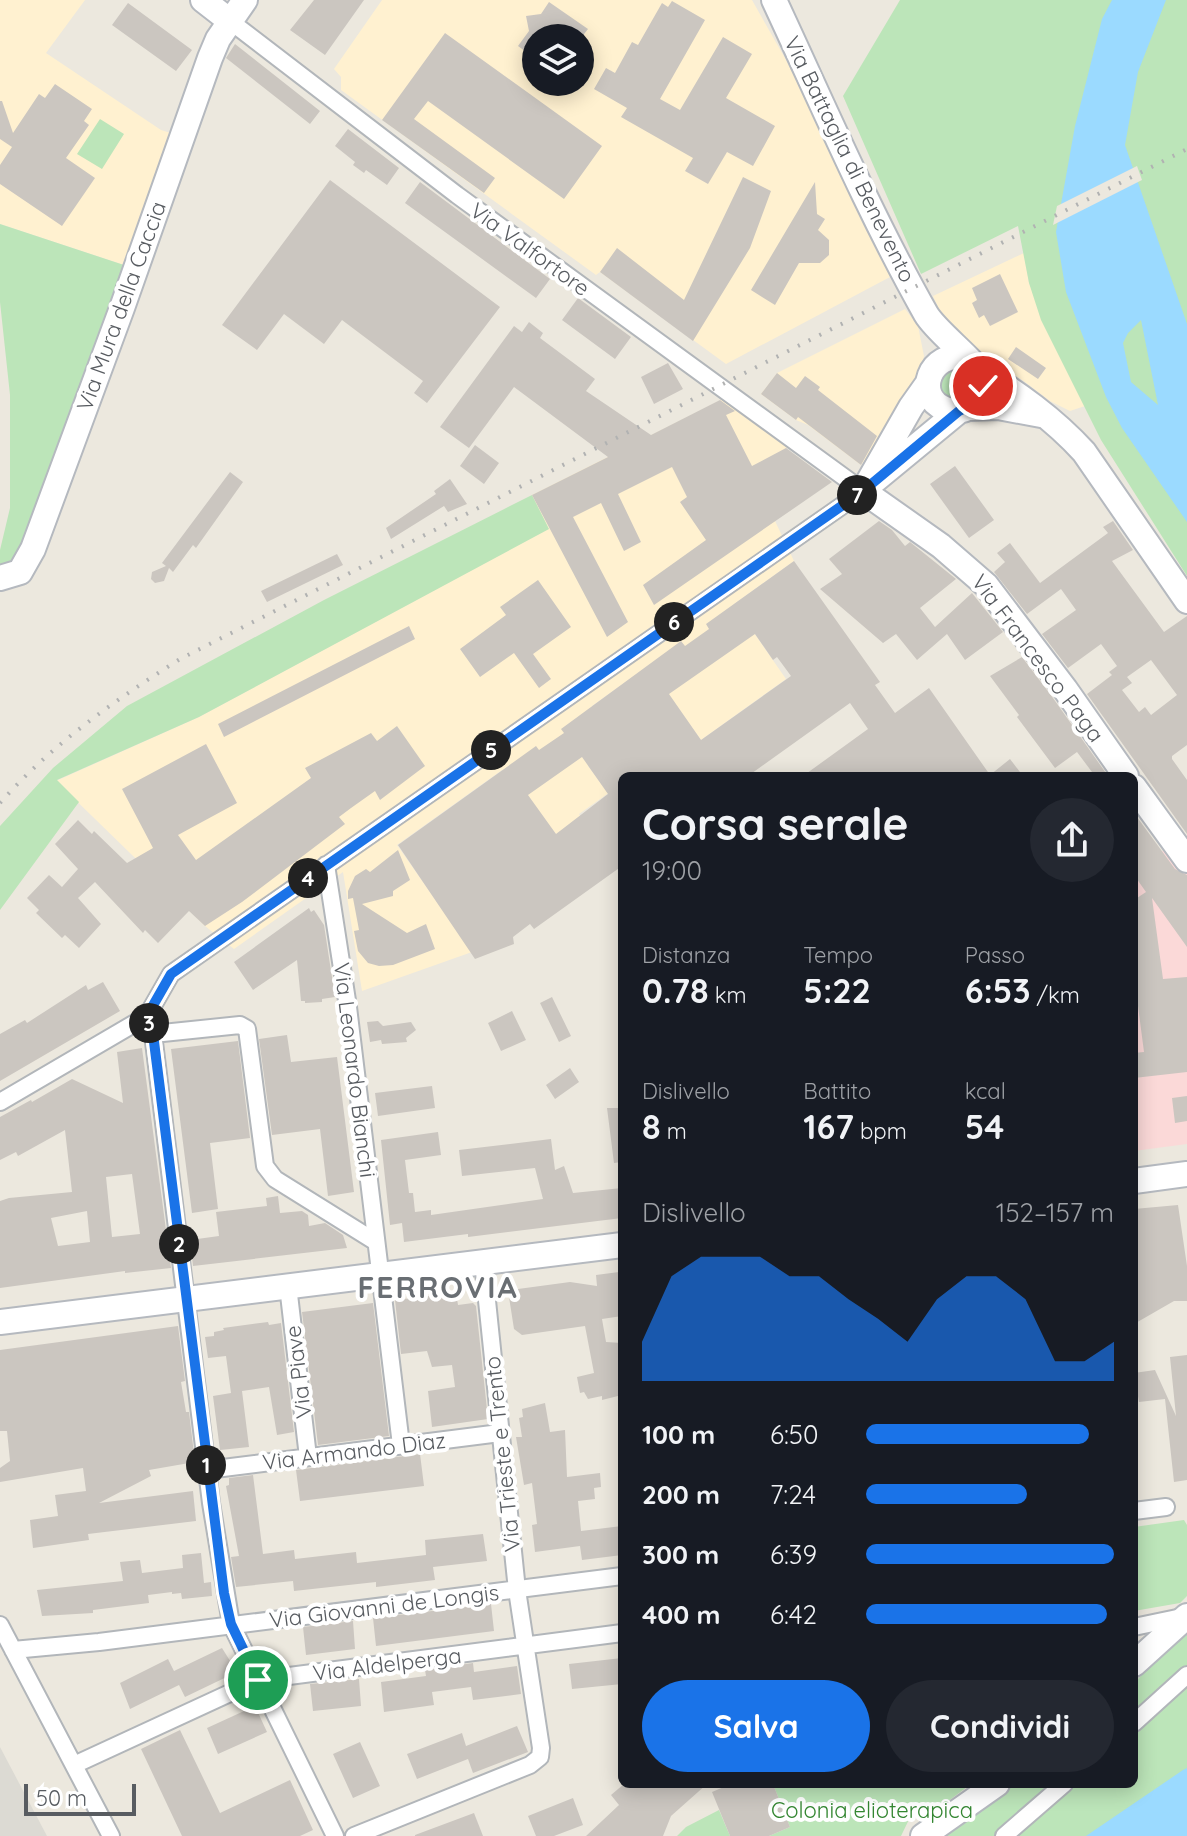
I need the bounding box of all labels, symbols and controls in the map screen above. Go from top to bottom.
map controls [522,24,594,96]
button: layers [522,24,594,96]
street label: Via Battaglia di Benevento [778,31,922,287]
street label: Via Valfortore [465,196,595,302]
street label: Via Mura della Caccia [70,198,172,414]
pin [949,352,1017,420]
icon: check [961,364,1005,408]
pin: 7 [837,475,877,515]
text: 7 [851,481,863,509]
street label: Via Francesco Paga [966,568,1110,748]
pin: 6 [654,602,694,642]
text: 6 [668,608,680,636]
pin: 5 [471,730,511,770]
text: 5 [485,736,497,764]
text: Corsa serale [642,796,908,851]
button: share [1030,798,1114,882]
text: 19:00 [642,854,702,887]
pin: 4 [288,858,328,898]
text: 4 [302,864,314,892]
text: Distanza [642,941,730,969]
text: Tempo [803,941,873,969]
text: Passo [965,941,1025,969]
street label: Via Leonardo Bianchi [328,961,382,1179]
text: 0.78 [642,969,709,1012]
text: 5:22 [803,969,871,1012]
text: 6:53 [965,969,1031,1012]
text: km [709,981,746,1009]
text: /km [1031,981,1080,1009]
pin: 3 [129,1003,169,1043]
text: 3 [143,1009,155,1037]
text: Dislivello [642,1077,730,1105]
text: Battito [803,1077,871,1105]
text: kcal [965,1077,1006,1105]
text: 8 [642,1105,661,1148]
text: 167 [803,1105,854,1148]
text: 54 [965,1105,1004,1148]
text: m [661,1117,687,1145]
text: bpm [854,1117,907,1145]
text: Dislivello [642,1196,746,1229]
text: 152–157 m [996,1196,1114,1229]
pin: 2 [159,1224,199,1264]
text: 2 [173,1230,185,1258]
district label: FERROVIA [357,1268,519,1306]
street label: Via Piave [278,1324,318,1420]
street label: Via Trieste e Trento [478,1355,526,1553]
text: 100 m [642,1418,715,1451]
text: 6:50 [770,1418,819,1451]
street label: Via Armando Diaz [261,1426,447,1476]
pin: 1 [186,1445,226,1485]
text: 1 [202,1451,210,1479]
text: 200 m [642,1478,720,1511]
text: 7:24 [770,1478,816,1511]
text: 300 m [642,1538,719,1571]
text: 6:39 [770,1538,817,1571]
street label: Via Giovanni de Longis [268,1578,500,1634]
text: 400 m [642,1598,720,1631]
text: 6:42 [770,1598,817,1631]
street label: Via Aldelperga [311,1641,463,1687]
pin [224,1646,292,1714]
icon: arrive [236,1658,280,1702]
button: Salva [642,1680,870,1772]
button: Condividi [886,1680,1114,1772]
scale bar [24,1780,136,1816]
text: 50 m [36,1784,87,1812]
park label: Colonia elioterapica [771,1796,973,1824]

